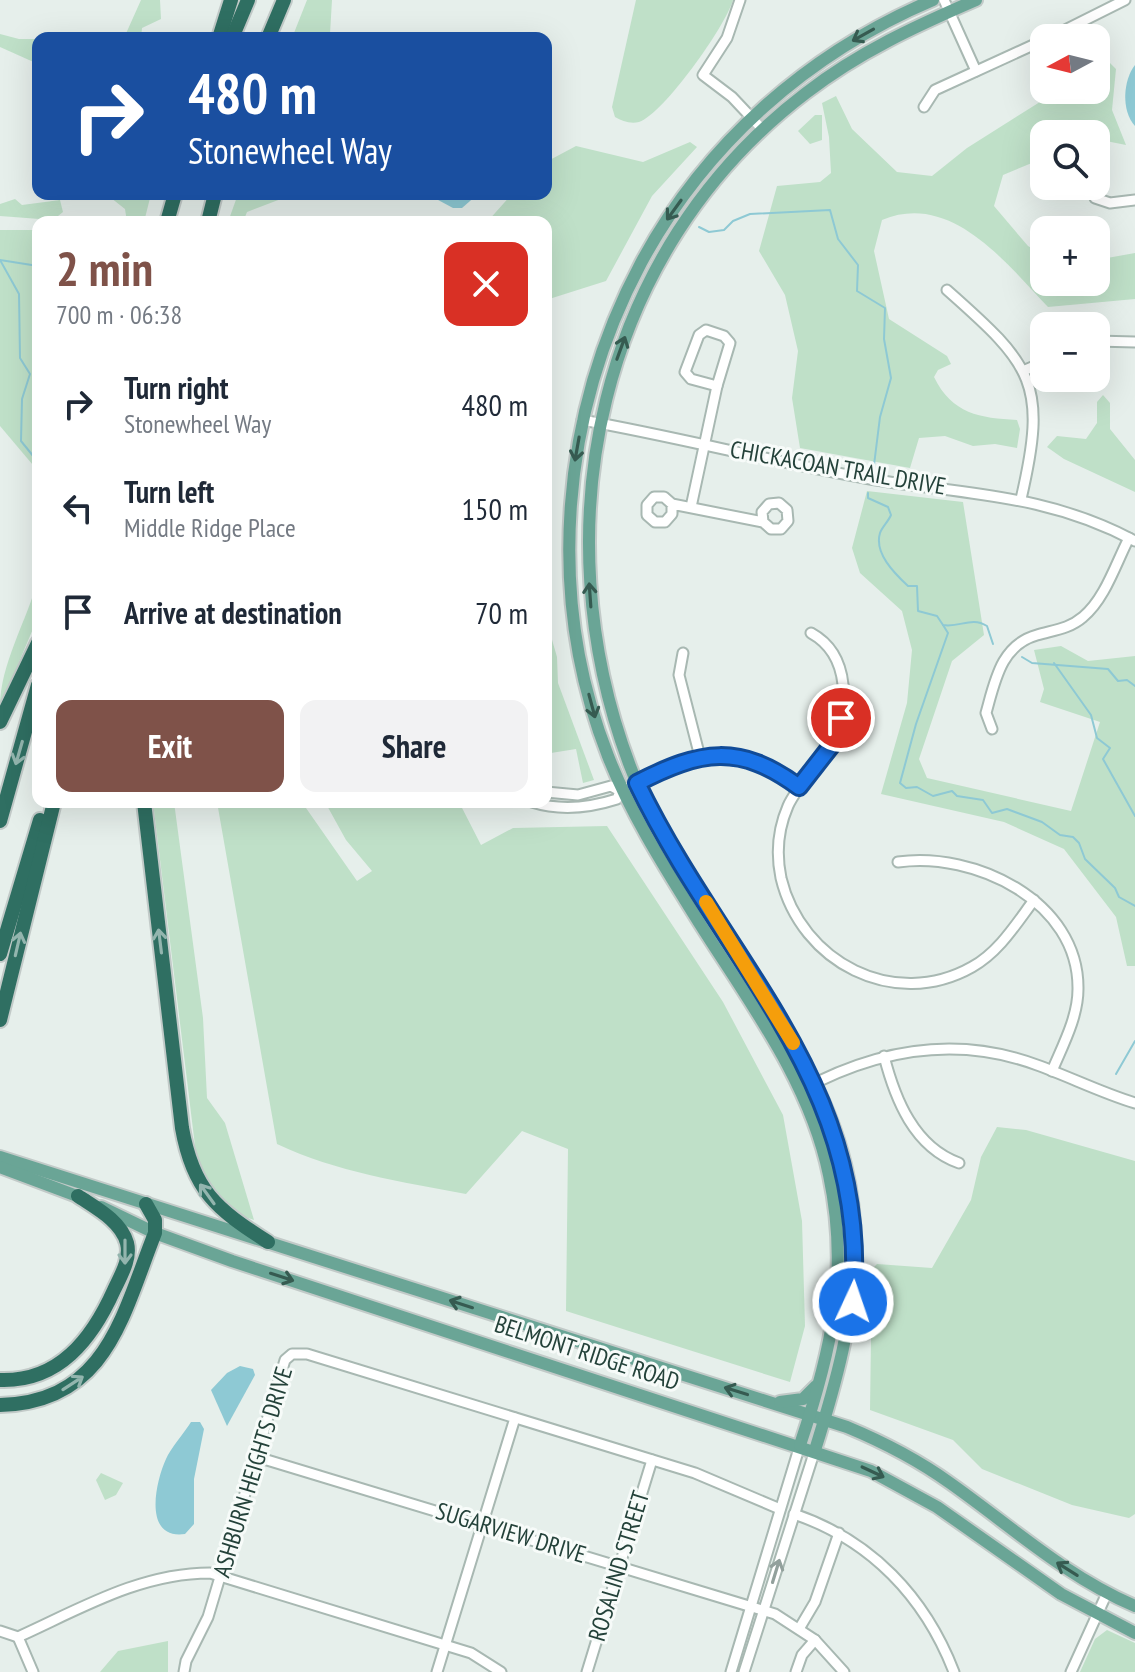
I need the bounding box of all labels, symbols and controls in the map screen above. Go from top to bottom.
north arrow [1030,24,1110,104]
map controls [1030,24,1110,392]
one-way arrow [852,27,875,43]
text: 480 m [188,57,317,129]
icon: right [56,64,160,168]
button: search [1030,120,1110,200]
text: Stonewheel Way [188,127,392,174]
one-way arrow [665,198,682,220]
button: + [1030,216,1110,296]
text: 2 min [56,237,153,299]
button: close [444,242,528,326]
text: 700 m · 06:38 [56,298,182,331]
button: − [1030,312,1110,392]
one-way arrow [615,336,629,361]
text: Turn right [124,368,228,407]
icon: right [56,382,100,426]
text: 480 m [462,385,528,424]
text: Stonewheel Way [124,407,271,440]
street label: CHICKACOAN TRAIL DRIVE [728,433,948,502]
one-way arrow [569,435,584,461]
text: Turn left [124,472,214,511]
icon: left [56,486,100,530]
text: 150 m [462,489,528,528]
text: Middle Ridge Place [124,511,296,544]
one-way arrow [582,582,597,609]
icon: arrive [56,590,100,634]
text: Arrive at destination [124,593,342,632]
text: 70 m [475,593,528,632]
pin [807,684,875,752]
one-way arrow [585,693,600,719]
icon: arrive [819,696,863,740]
button: Exit [56,700,284,792]
button: Share [300,700,528,792]
one-way arrow [11,740,26,766]
one-way arrow [152,929,167,954]
one-way arrow [11,931,26,957]
one-way arrow [199,1184,215,1206]
one-way arrow [117,1238,133,1264]
position arrow [811,1260,895,1344]
one-way arrow [269,1271,294,1285]
one-way arrow [449,1296,475,1311]
street label: BELMONT RIDGE ROAD [491,1308,683,1397]
street label: ASHBURN HEIGHTS DRIVE [206,1363,299,1581]
one-way arrow [61,1375,84,1391]
one-way arrow [723,1383,748,1398]
one-way arrow [861,1465,885,1480]
street label: ROSALIND STREET [581,1487,656,1645]
street label: SUGARVIEW DRIVE [432,1495,590,1570]
one-way arrow [770,1559,784,1584]
one-way arrow [1056,1560,1078,1577]

